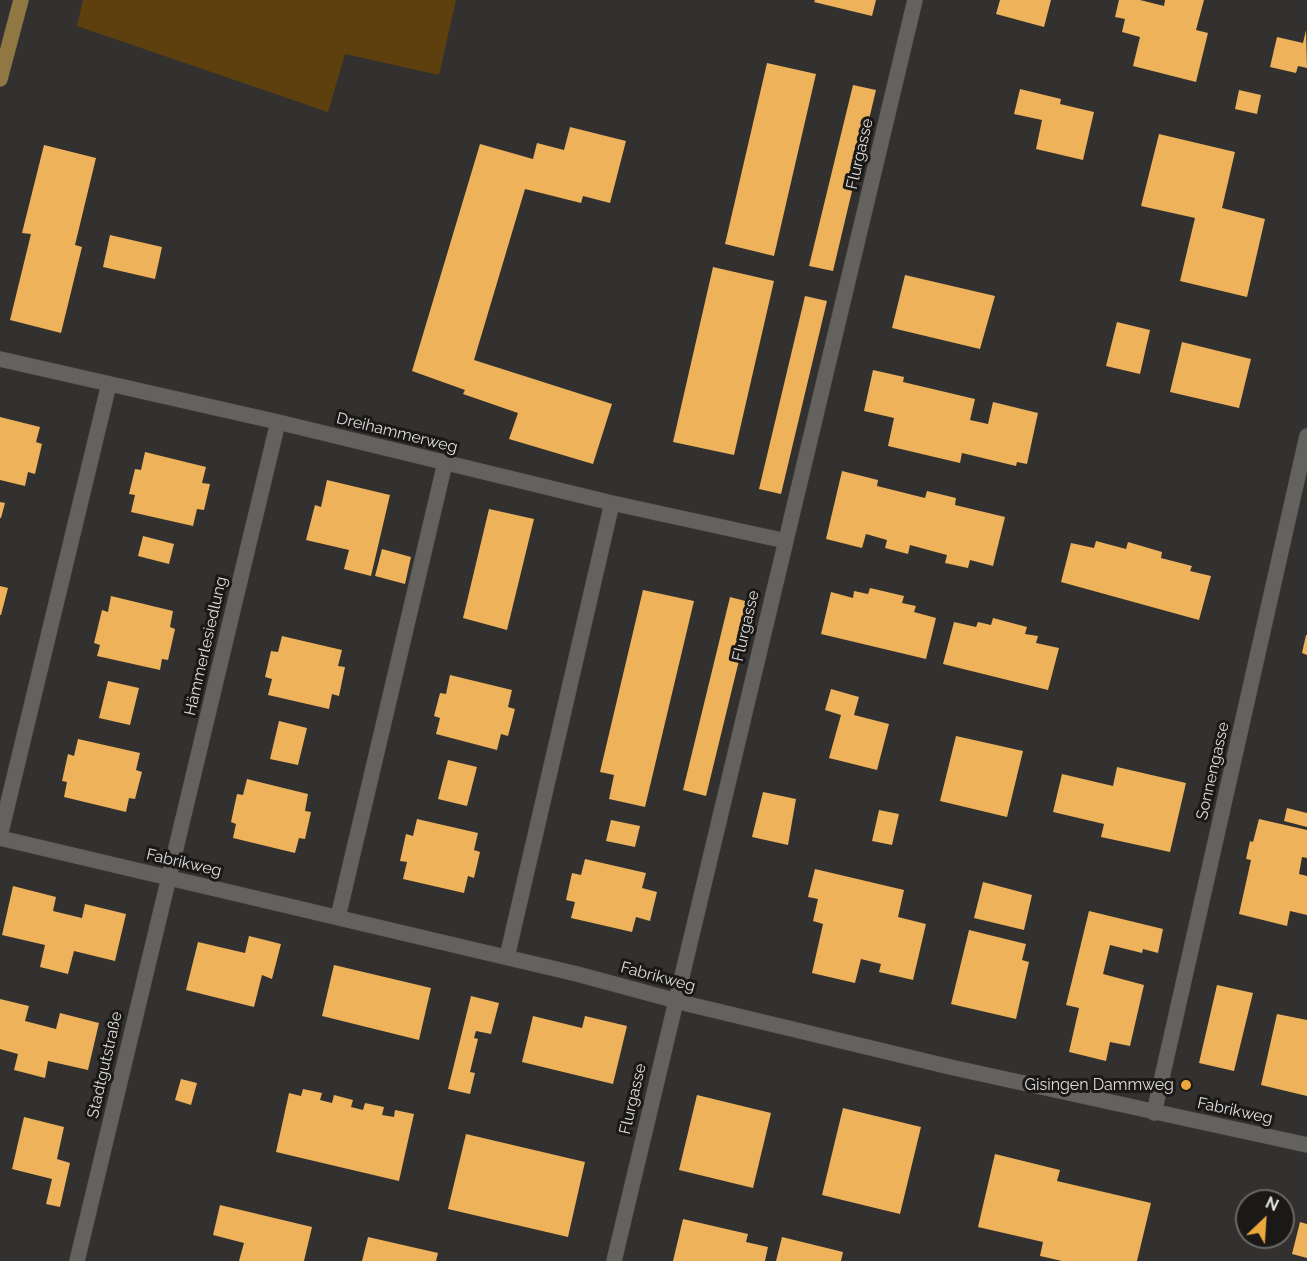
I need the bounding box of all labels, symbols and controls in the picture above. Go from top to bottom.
street label: Flurgasse [843,117,877,191]
street label: Dreihammerweg [334,409,460,457]
street label: Hämmerlesiedlung [181,575,231,717]
street label: Flurgasse [729,589,763,663]
street label: Sonnengasse [1192,720,1234,822]
street label: Fabrikweg [145,845,223,881]
street label: Fabrikweg [619,958,697,996]
street label: Stadtgutstraße [83,1010,127,1120]
street label: Flurgasse [616,1062,650,1136]
place label: Gisingen Dammweg [1024,1075,1174,1095]
marker: Gisingen Dammweg [1179,1078,1193,1092]
street label: Fabrikweg [1196,1094,1274,1128]
north arrow [1235,1189,1295,1249]
text: N [1262,1193,1282,1215]

